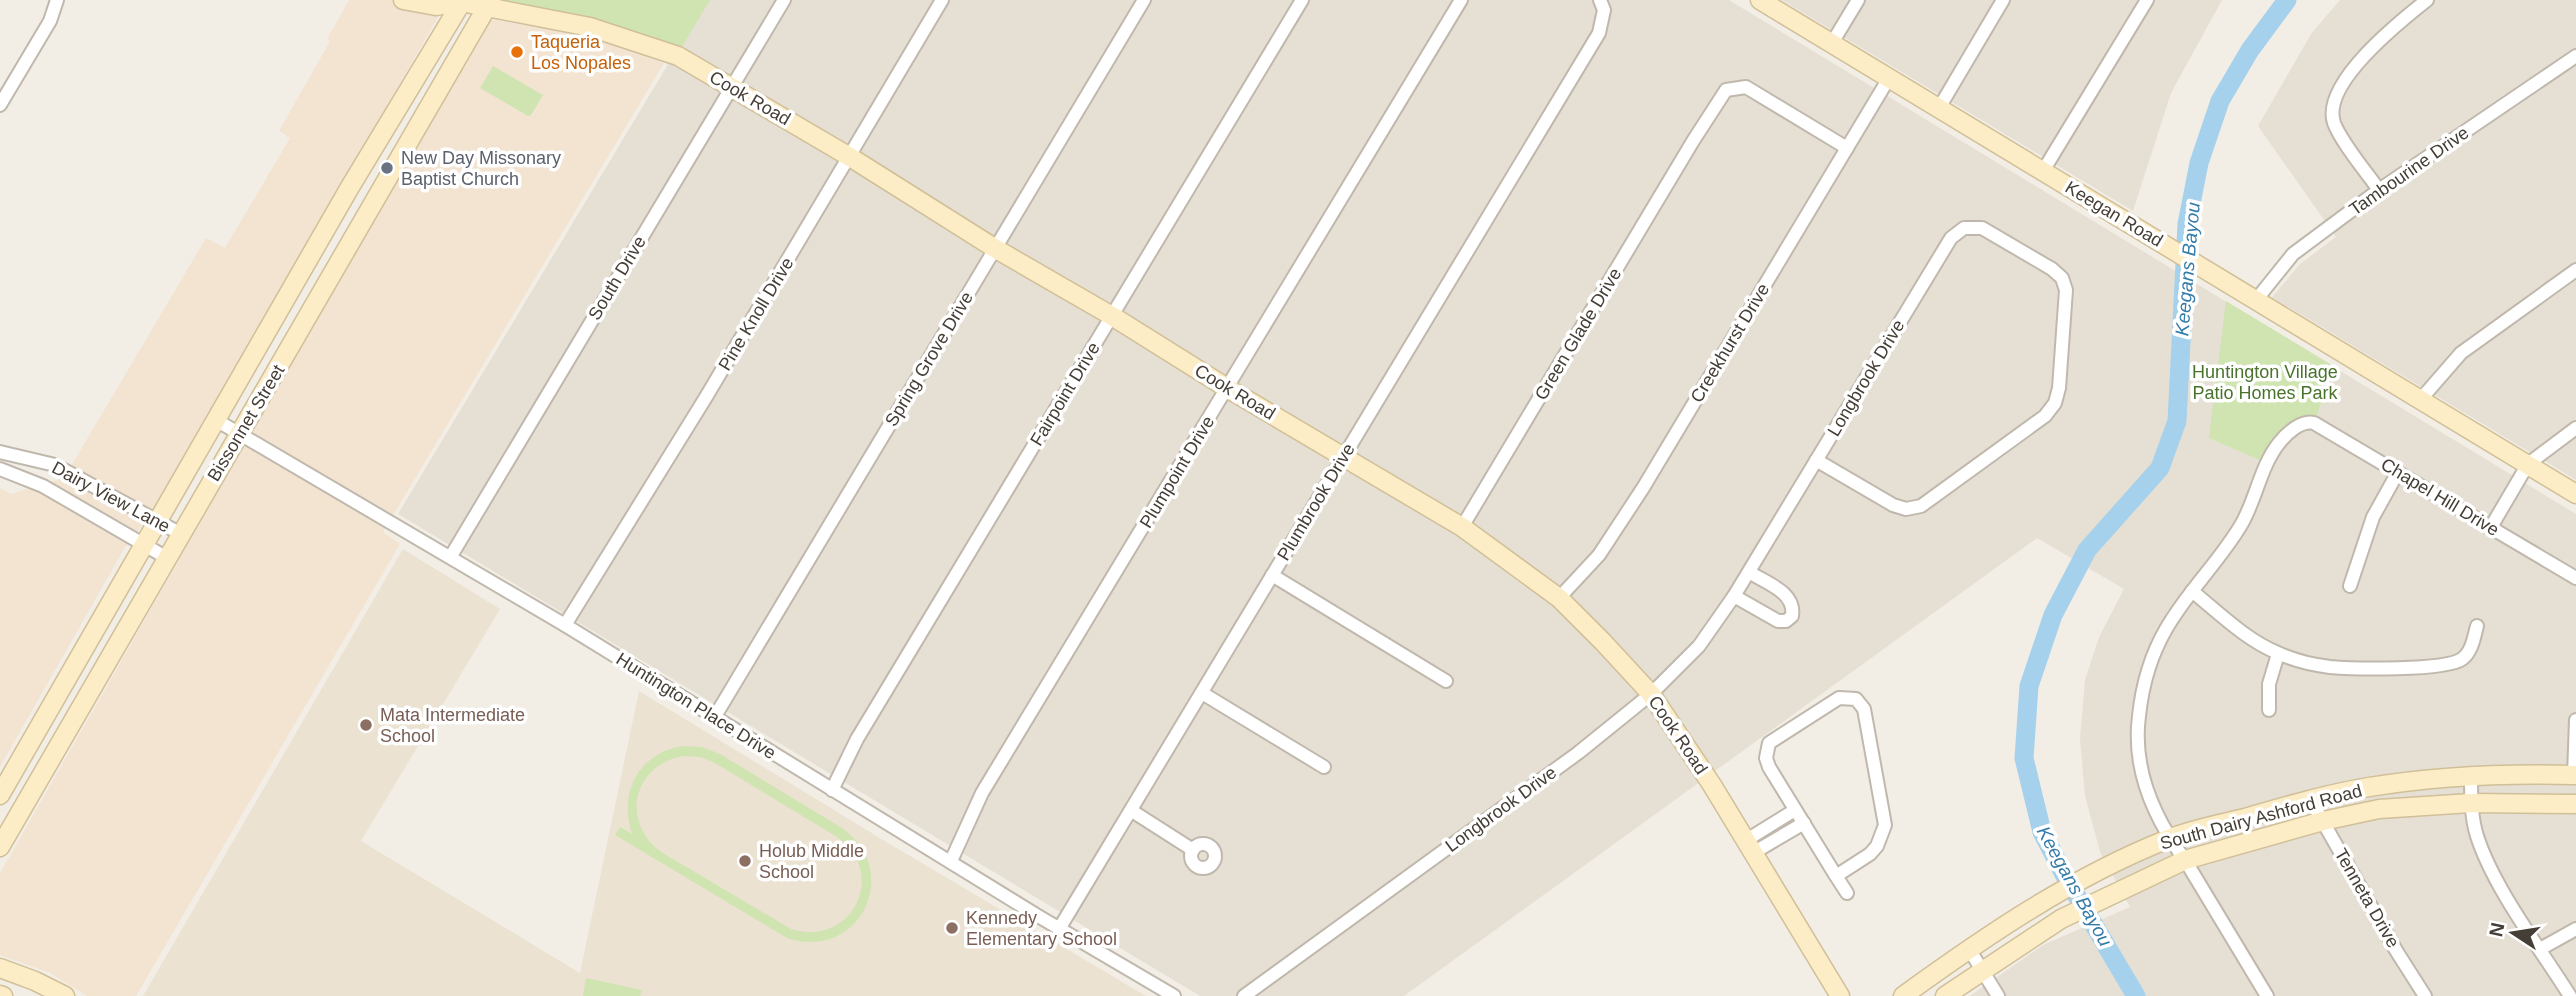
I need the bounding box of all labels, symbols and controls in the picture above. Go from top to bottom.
place label: Taqueria Los Nopales [531,32,631,73]
marker: Taqueria Los Nopales [509,44,525,60]
street label: Cook Road [706,67,794,129]
street label: Tambourine Drive [2345,122,2473,220]
place label: New Day Missonary Baptist Church [401,148,561,189]
marker: New Day Missonary Baptist Church [379,160,395,176]
street label: Keegan Road [2062,177,2166,251]
water label: Keegans Bayou [2171,201,2204,337]
street label: South Drive [584,233,650,323]
street label: Pine Knoll Drive [714,254,798,374]
street label: Green Glade Drive [1531,265,1625,403]
street label: Creekhurst Drive [1687,280,1773,406]
street label: Spring Grove Drive [881,288,977,430]
street label: Longbrook Drive [1823,316,1909,440]
street label: Fairpoint Drive [1026,339,1104,449]
street label: Cook Road [1191,360,1279,424]
street label: Bissonnet Street [203,361,289,485]
park label: Huntington Village Patio Homes Park [2192,362,2339,403]
street label: Plumpoint Drive [1136,412,1218,532]
street label: Plumbrook Drive [1273,440,1359,564]
street label: Chapel Hill Drive [2377,454,2503,540]
street label: Dairy View Lane [49,457,173,537]
street label: Huntington Place Drive [613,649,779,763]
street label: Cook Road [1645,692,1711,778]
place label: Mata Intermediate School [380,705,525,746]
marker: Mata Intermediate School [358,717,374,733]
street label: Longbrook Drive [1442,762,1560,856]
street label: South Dairy Ashford Road [2158,780,2364,854]
water label: Keegans Bayou [2033,822,2116,950]
place label: Holub Middle School [759,841,864,882]
street label: Tenneta Drive [2331,845,2403,951]
marker: Holub Middle School [737,853,753,869]
north arrow [2478,898,2548,968]
place label: Kennedy Elementary School [966,908,1117,949]
marker: Kennedy Elementary School [944,920,960,936]
text: N [2485,921,2509,938]

